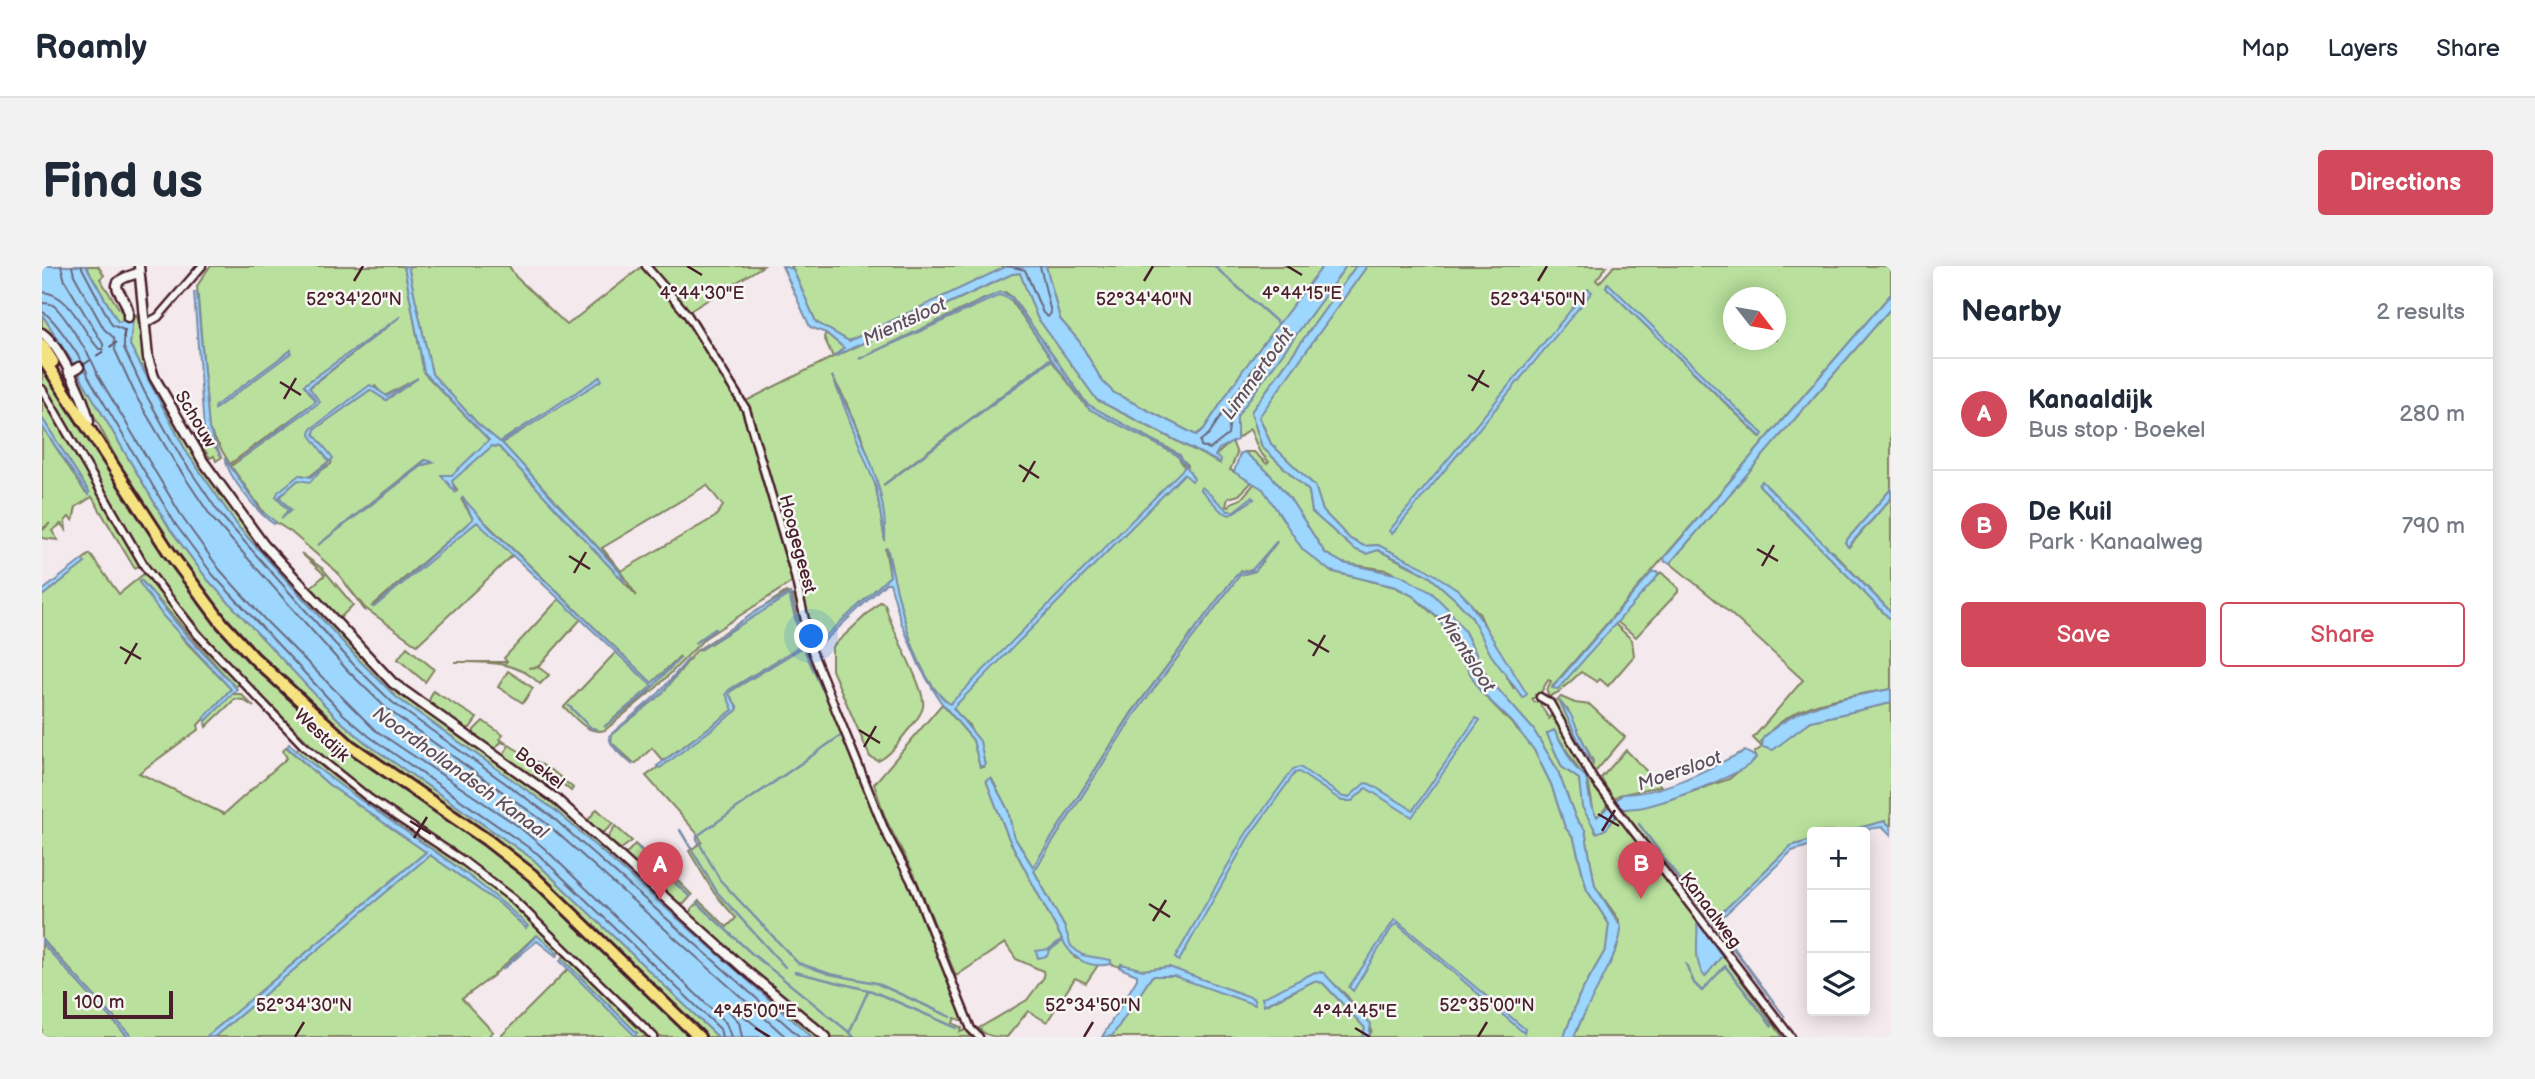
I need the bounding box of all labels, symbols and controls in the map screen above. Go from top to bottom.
text: Roamly [35,28,147,68]
text: Map [2241,34,2289,63]
text: Layers [2327,34,2398,63]
text: Share [2436,34,2500,63]
button: Directions [2318,150,2493,215]
text: Find us [42,153,203,212]
text: 4°44'30"E [660,283,745,304]
text: 4°44'15"E [1262,283,1342,304]
north arrow [1723,287,1786,350]
text: 52°34'20"N [306,289,402,310]
text: 52°34'40"N [1096,289,1192,310]
text: 52°34'50"N [1490,289,1586,310]
water label: Mientsloot [859,293,951,352]
text: Nearby [1961,294,2061,330]
text: 2 results [2376,298,2465,326]
water label: Limmertocht [1217,323,1300,424]
text: Kanaaldijk [2028,385,2153,416]
street label: Schouw [170,387,221,451]
text: A [1977,400,1991,428]
text: 280 m [2399,400,2465,428]
text: Bus stop · Boekel [2028,416,2205,444]
street label: Hoogegeest [774,493,821,596]
text: De Kuil [2028,497,2112,528]
text: B [1976,512,1992,540]
text: 790 m [2402,512,2465,540]
text: Park · Kanaalweg [2028,528,2203,556]
button: Save [1961,602,2206,667]
button: Share [2220,602,2465,667]
water label: Mientsloot [1432,609,1500,698]
your location [794,619,828,653]
water label: Noordhollandsch Kanaal [368,702,553,845]
street label: Westdijk [290,705,354,766]
street label: Boekel [511,743,569,794]
water label: Moersloot [1635,746,1726,796]
map controls [1807,827,1870,1016]
button: + [1807,827,1870,890]
pin: B [1618,841,1664,899]
pin: A [637,842,683,900]
street label: Kanaalweg [1675,868,1746,952]
button: − [1807,890,1870,953]
button: layers [1807,953,1870,1016]
scale bar [63,988,173,1020]
text: 100 m [74,991,125,1014]
text: 52°34'30"N [256,995,352,1016]
text: 52°34'50"N [1045,995,1141,1016]
text: 52°35'00"N [1439,995,1535,1016]
text: 4°45'00"E [713,1001,797,1022]
text: 4°44'45"E [1313,1001,1397,1022]

